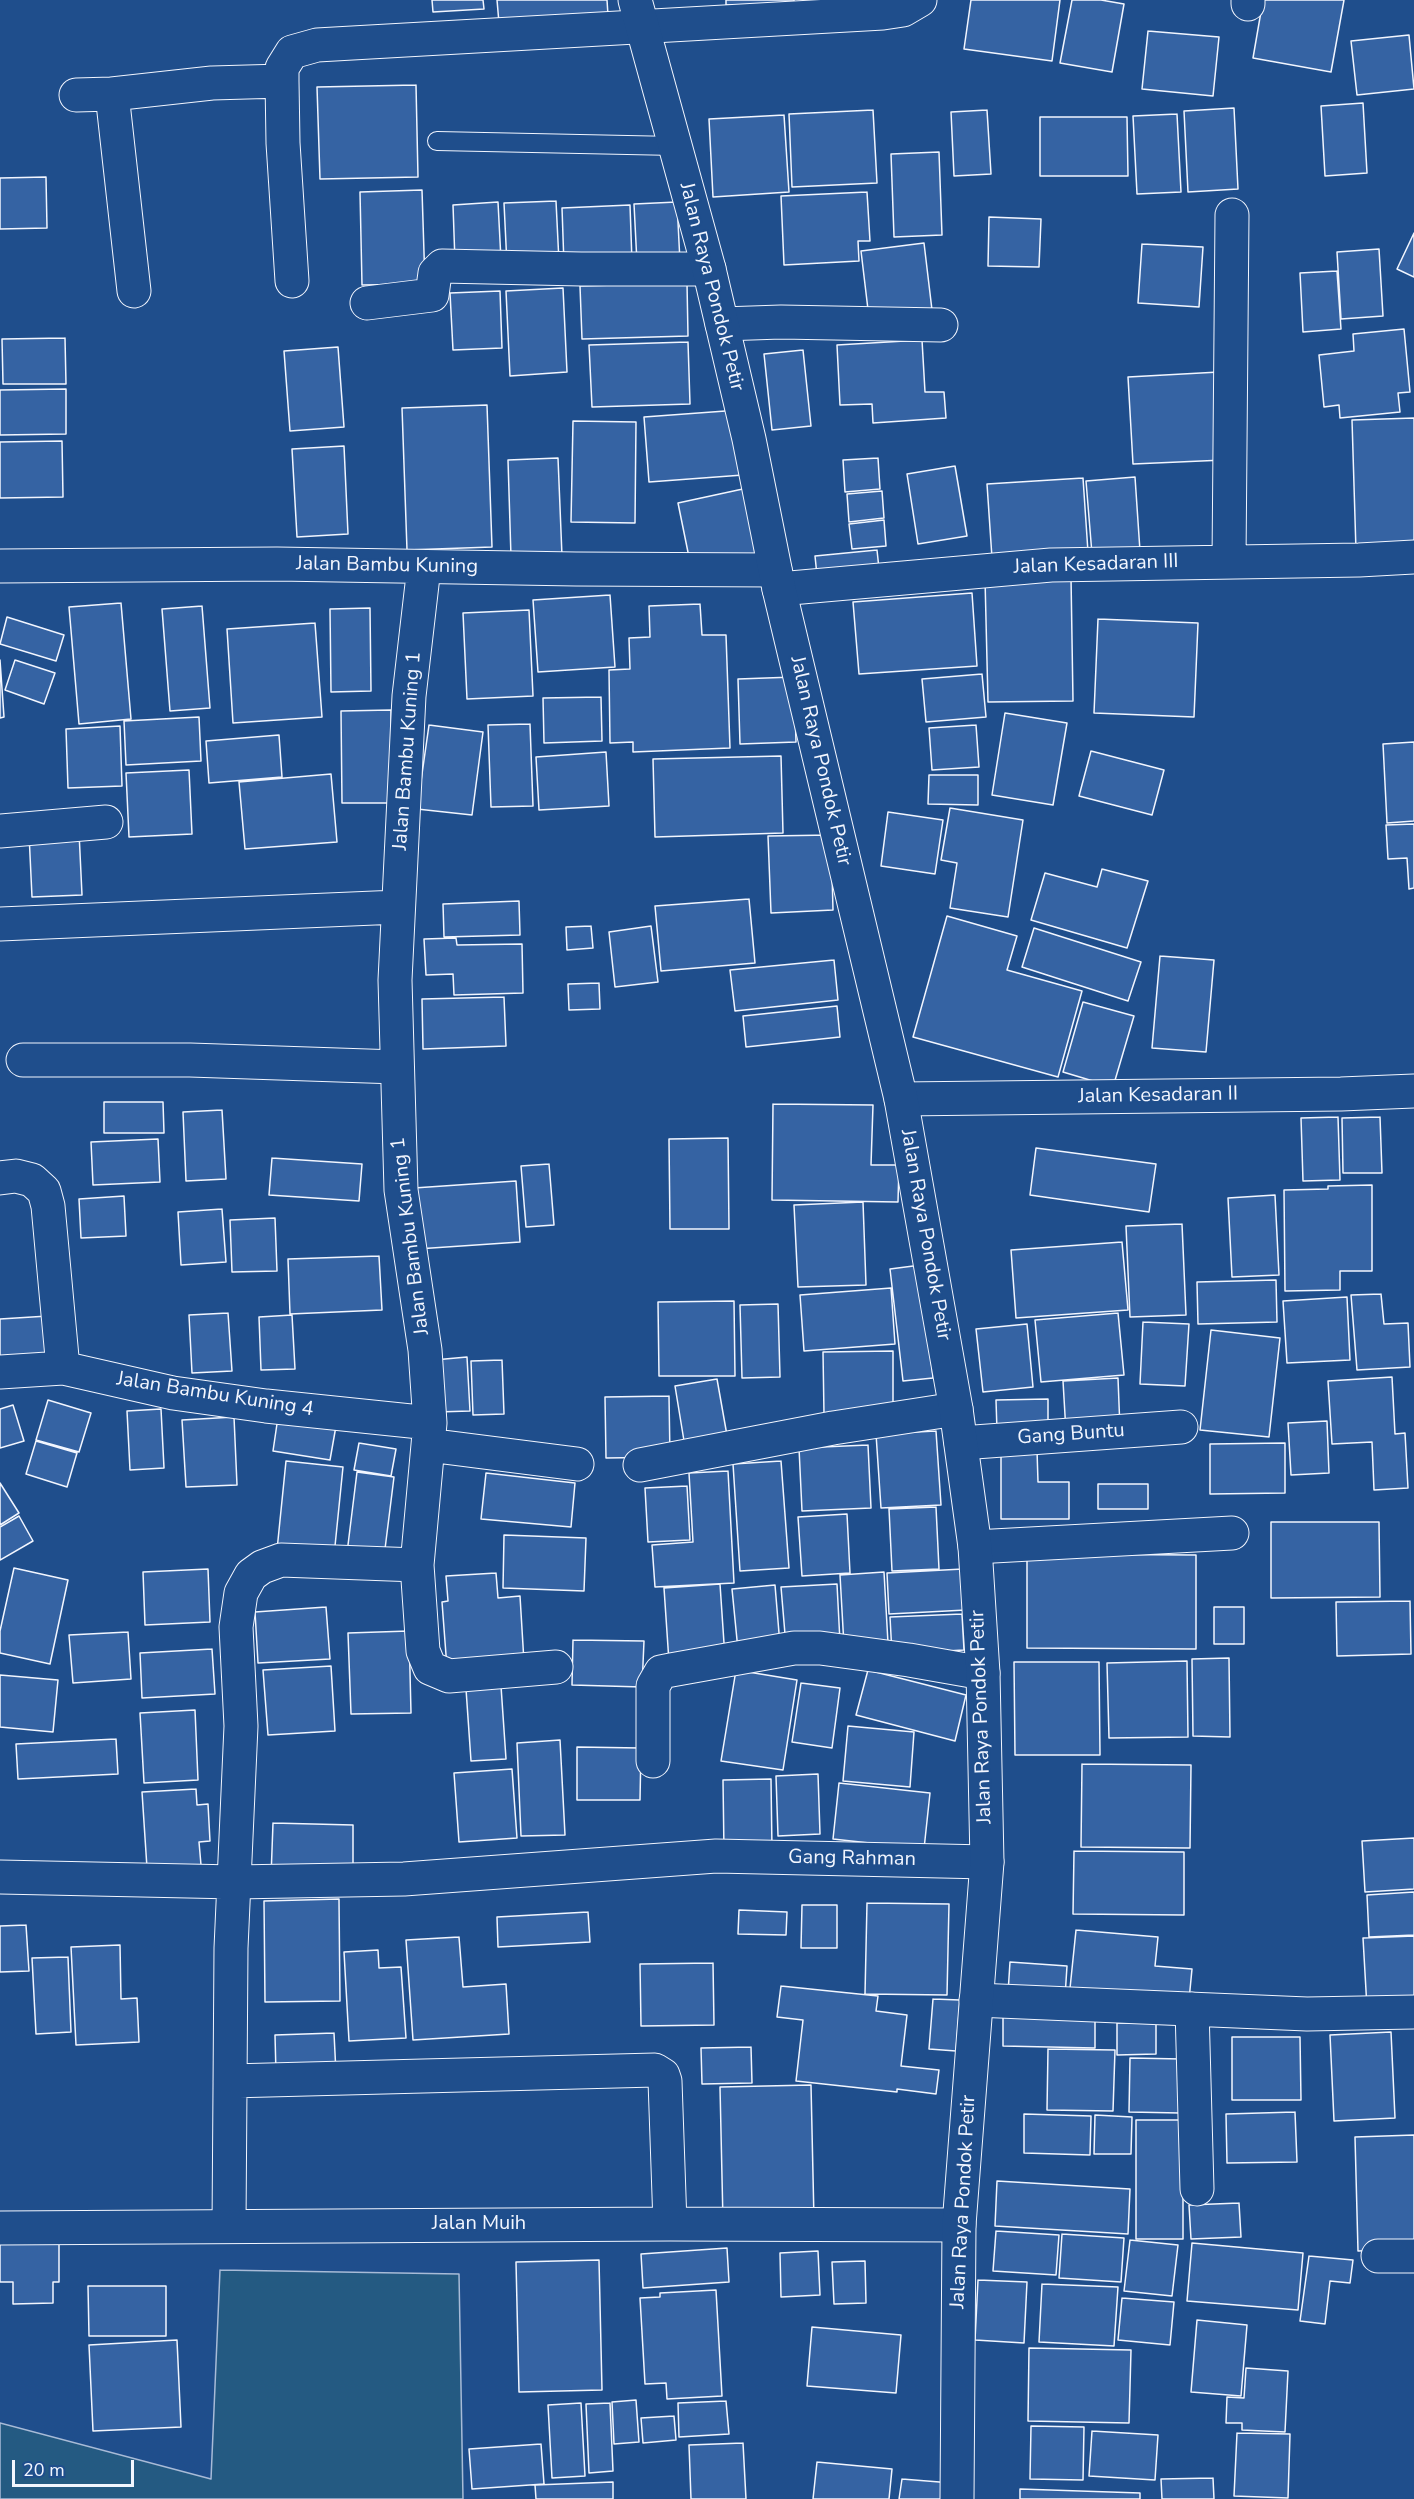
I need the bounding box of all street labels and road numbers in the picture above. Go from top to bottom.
street label: Jalan Raya Pondok Petir [673,180,749,394]
street label: Jalan Kesadaran III [1013,550,1179,580]
street label: Jalan Bambu Kuning [296,552,478,580]
street label: Jalan Bambu Kuning 1 [389,651,427,851]
street label: Jalan Raya Pondok Petir [784,654,856,868]
street label: Jalan Kesadaran II [1078,1083,1238,1109]
street label: Jalan Raya Pondok Petir [895,1128,955,1342]
street label: Jalan Bambu Kuning 1 [387,1136,435,1336]
street label: Jalan Bambu Kuning 4 [115,1368,315,1422]
street label: Gang Buntu [1016,1419,1126,1451]
street label: Jalan Raya Pondok Petir [966,1610,998,1824]
street label: Gang Rahman [788,1846,916,1872]
street label: Jalan Raya Pondok Petir [946,2095,982,2309]
street label: Jalan Muih [432,2212,526,2236]

